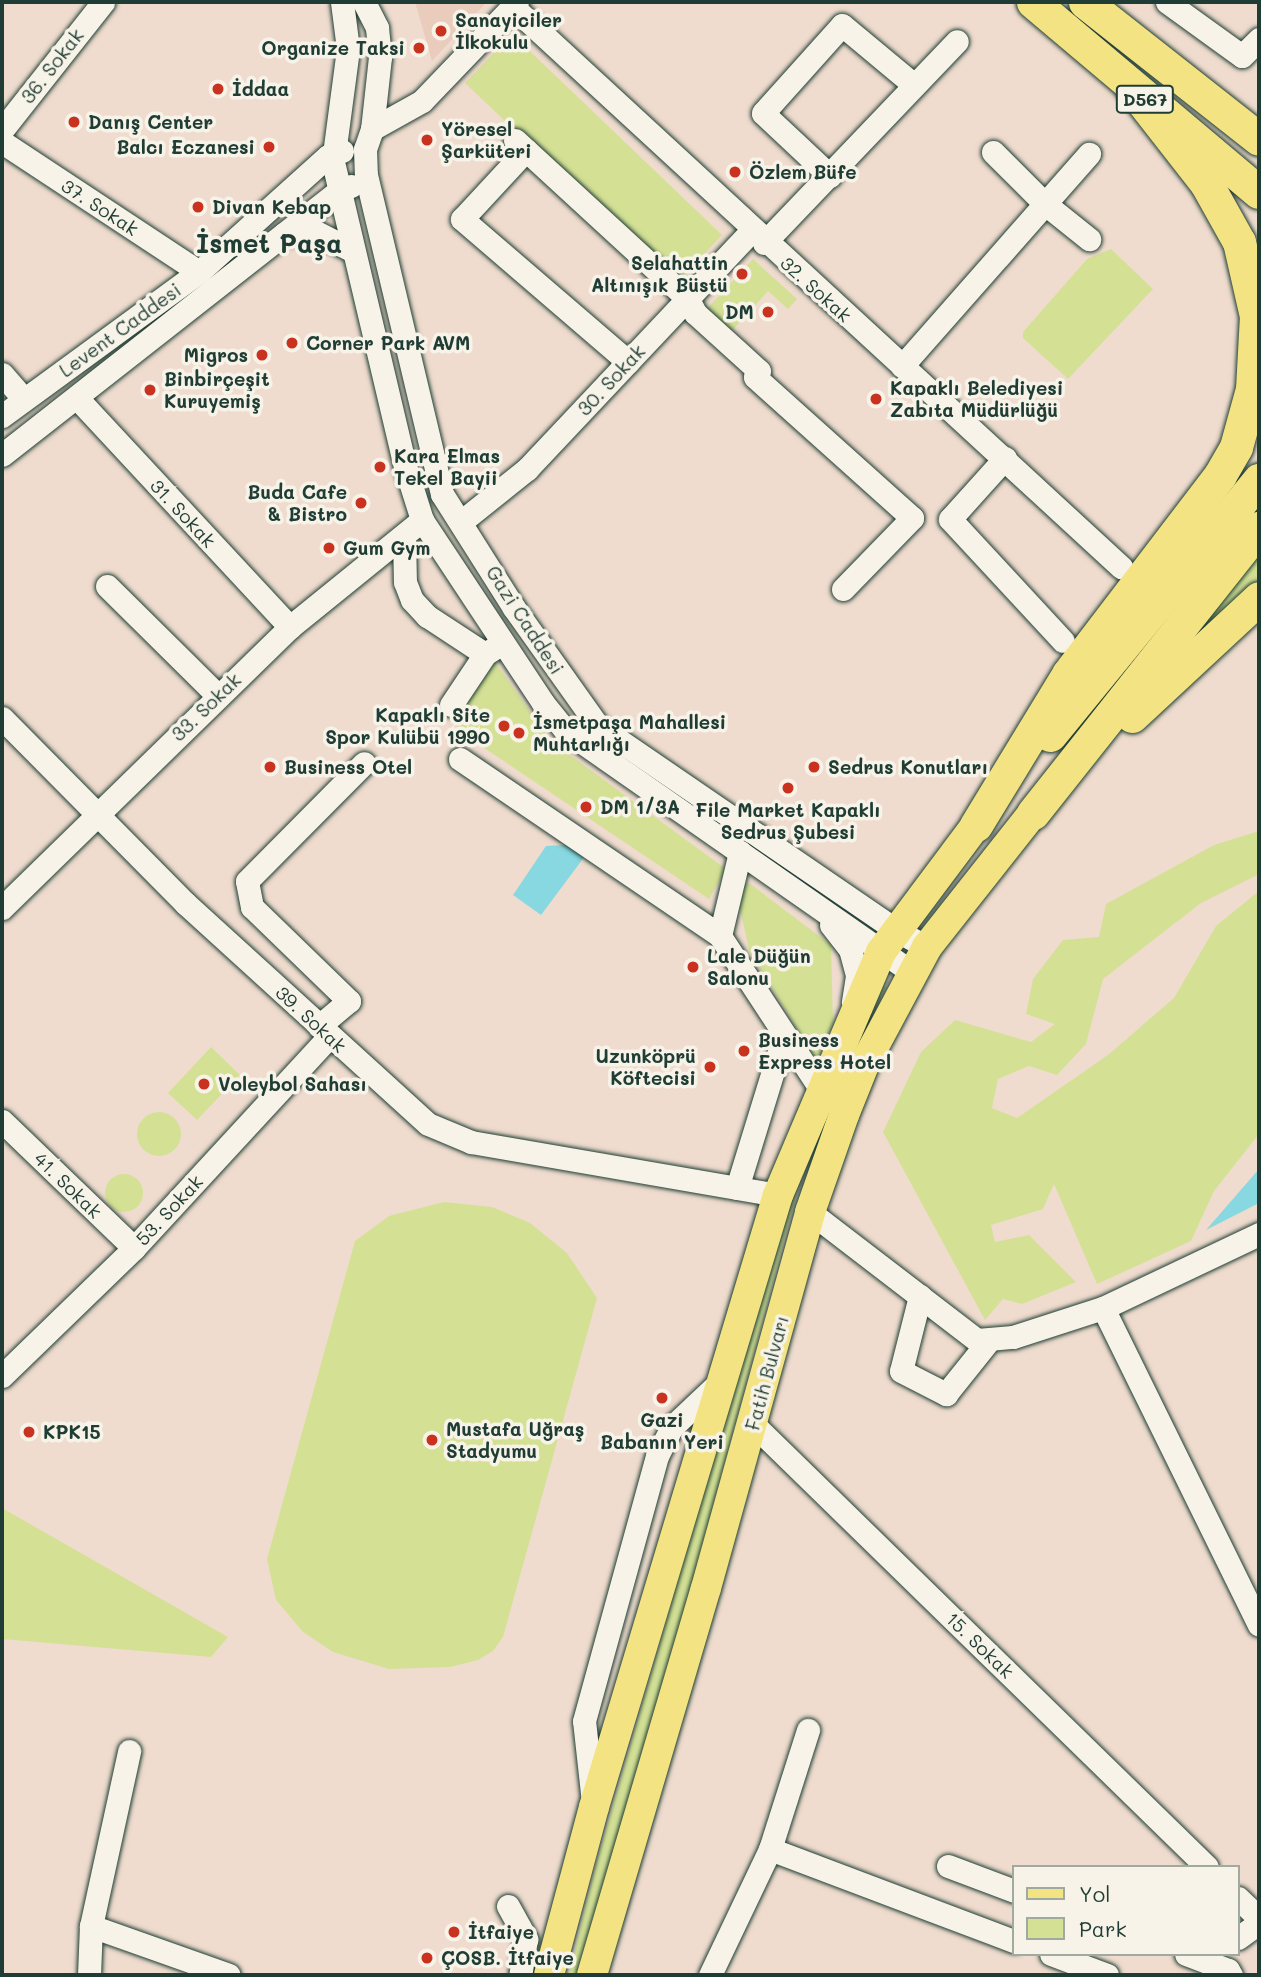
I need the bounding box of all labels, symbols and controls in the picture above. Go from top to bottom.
place label: Sanayiciler İlkokulu [455,9,562,53]
marker: Sanayiciler İlkokulu [433,23,449,39]
street label: 36. Sokak [16,24,88,108]
place label: Organize Taksi [261,37,405,59]
marker: Organize Taksi [411,40,427,56]
place label: İddaa [232,78,289,100]
marker: İddaa [210,81,226,97]
road number: D567 [1115,84,1175,114]
place label: Danış Center [88,111,213,133]
marker: Danış Center [66,114,82,130]
place label: Yöresel Şarküteri [441,118,532,162]
marker: Yöresel Şarküteri [419,132,435,148]
place label: Balcı Eczanesi [116,136,255,158]
marker: Balcı Eczanesi [261,139,277,155]
place label: Özlem Büfe [749,161,857,183]
marker: Özlem Büfe [727,164,743,180]
street label: 37. Sokak [57,174,143,240]
place label: Divan Kebap [212,196,331,218]
marker: Divan Kebap [190,199,206,215]
district label: İsmet Paşa [196,228,342,260]
street label: 32. Sokak [776,251,856,327]
place label: Selahattin Altınışık Büstü [591,252,728,296]
marker: Selahattin Altınışık Büstü [734,266,750,282]
street label: Levent Caddesi [55,278,185,382]
place label: DM [725,301,754,323]
marker: DM [760,304,776,320]
place label: Corner Park AVM [306,332,470,354]
marker: Corner Park AVM [284,335,300,351]
street label: 30. Sokak [572,340,650,420]
place label: Migros [184,344,248,366]
marker: Migros [254,347,270,363]
place label: Binbirçeşit Kuruyemiş [164,368,270,412]
place label: Kapaklı Belediyesi Zabıta Müdürlüğü [890,377,1063,421]
marker: Binbirçeşit Kuruyemiş [142,382,158,398]
marker: Kapaklı Belediyesi Zabıta Müdürlüğü [868,391,884,407]
place label: Kara Elmas Tekel Bayii [394,445,500,489]
marker: Kara Elmas Tekel Bayii [372,459,388,475]
street label: 31. Sokak [146,474,220,552]
place label: Buda Cafe & Bistro [248,481,347,525]
marker: Buda Cafe & Bistro [353,495,369,511]
place label: Gum Gym [343,537,430,559]
marker: Gum Gym [321,540,337,556]
street label: Gazi Caddesi [481,562,569,678]
street label: 33. Sokak [166,668,246,746]
place label: Kapaklı Site Spor Kulübü 1990 [325,704,490,748]
place label: İsmetpaşa Mahallesi Muhtarlığı [533,711,726,755]
marker: Kapaklı Site Spor Kulübü 1990 [496,718,512,734]
marker: İsmetpaşa Mahallesi Muhtarlığı [511,725,527,741]
place label: Business Otel [284,756,412,778]
place label: Sedrus Konutları [828,756,988,778]
marker: Business Otel [262,759,278,775]
marker: Sedrus Konutları [806,759,822,775]
marker: File Market Kapaklı Sedrus Şubesi [780,780,796,796]
place label: DM 1/3A [600,796,680,818]
marker: DM 1/3A [578,799,594,815]
place label: File Market Kapaklı Sedrus Şubesi [695,799,881,843]
place label: Lale Düğün Salonu [707,945,811,989]
marker: Lale Düğün Salonu [685,959,701,975]
street label: 39. Sokak [271,981,351,1057]
place label: Business Express Hotel [758,1029,891,1073]
marker: Business Express Hotel [736,1043,752,1059]
place label: Uzunköprü Köftecisi [596,1045,696,1089]
marker: Uzunköprü Köftecisi [702,1059,718,1075]
place label: Voleybol Sahası [218,1073,367,1095]
marker: Voleybol Sahası [196,1076,212,1092]
street label: 41. Sokak [29,1147,107,1223]
street label: 53. Sokak [131,1170,207,1250]
street label: Fatih Bulvarı [741,1313,793,1433]
marker: Gazi Babanın Yeri [654,1390,670,1406]
place label: Gazi Babanın Yeri [600,1409,724,1453]
place label: Mustafa Uğraş Stadyumu [446,1418,584,1462]
place label: KPK15 [43,1421,100,1443]
marker: KPK15 [21,1424,37,1440]
marker: Mustafa Uğraş Stadyumu [424,1432,440,1448]
street label: 15. Sokak [941,1607,1019,1683]
legend [1012,1865,1240,1956]
text: Yol [1079,1880,1110,1907]
text: Park [1079,1915,1127,1942]
place label: İtfaiye [468,1921,534,1943]
marker: İtfaiye [446,1924,462,1940]
place label: ÇOSB. İtfaiye [441,1947,574,1969]
marker: ÇOSB. İtfaiye [419,1950,435,1966]

